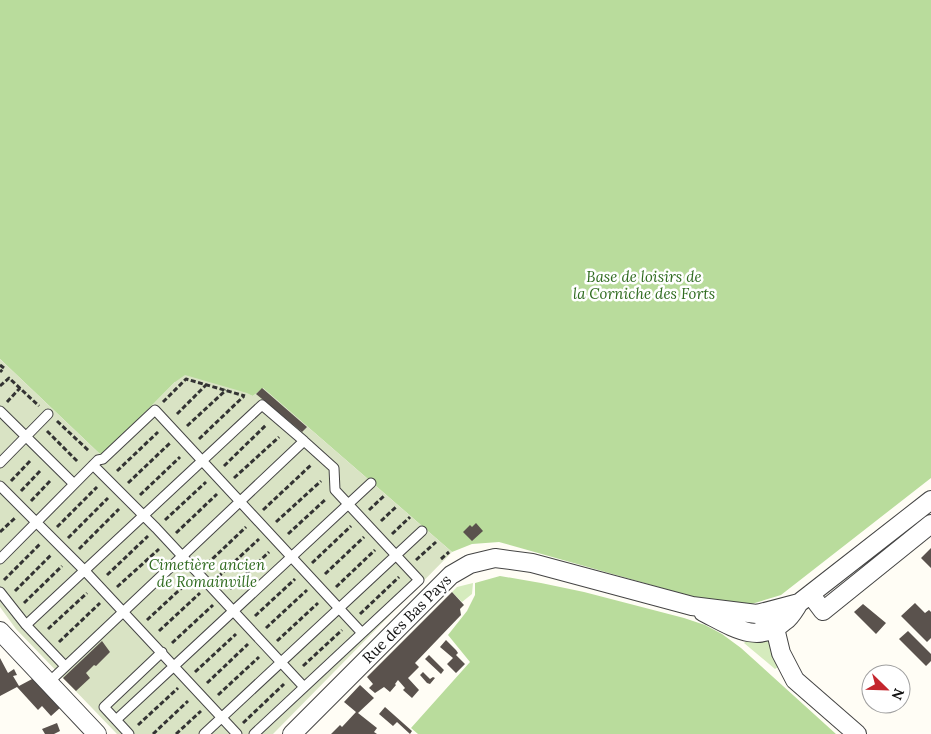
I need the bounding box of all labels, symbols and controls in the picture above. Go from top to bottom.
park label: Base de loisirs de la Corniche des Forts [573,267,715,303]
park label: Cimetière ancien de Romainville [149,555,266,591]
street label: Rue des Bas Pays [358,570,455,667]
north arrow [861,664,911,714]
text: N [887,686,908,703]

